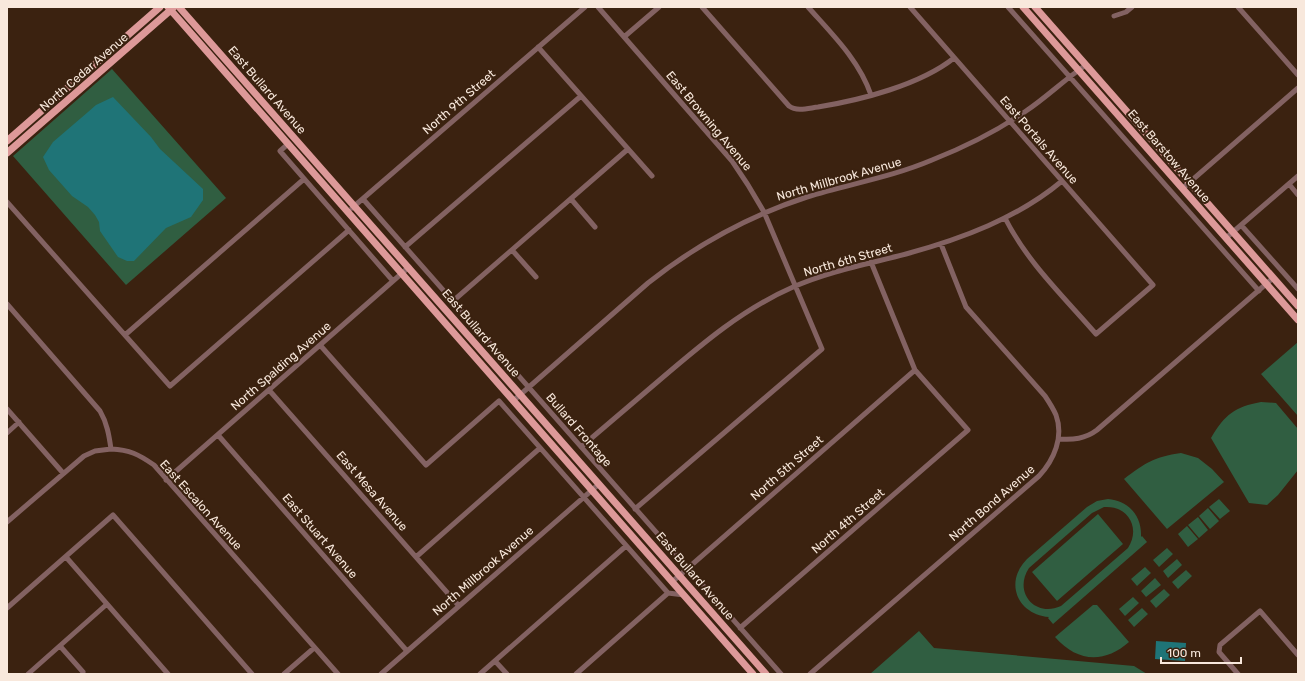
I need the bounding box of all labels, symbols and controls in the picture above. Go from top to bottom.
street label: North Cedar Avenue [37,30,131,114]
street label: East Bullard Avenue [225,43,309,137]
street label: North 9th Street [420,67,498,137]
street label: East Browning Avenue [663,68,755,174]
street label: East Portals Avenue [997,93,1081,187]
street label: East Barstow Avenue [1125,107,1213,205]
street label: North Millbrook Avenue [775,154,903,204]
street label: North 6th Street [802,241,894,279]
street label: East Bullard Avenue [439,286,523,380]
street label: North Spalding Avenue [228,319,334,413]
street label: Bullard Frontage [543,390,615,470]
street label: North 5th Street [748,433,826,503]
street label: East Mesa Avenue [333,448,411,534]
street label: East Escalon Avenue [157,457,245,553]
street label: North Bond Avenue [946,462,1038,544]
street label: North 4th Street [809,485,887,556]
street label: East Stuart Avenue [279,491,361,581]
street label: North Millbrook Avenue [430,523,537,619]
street label: East Bullard Avenue [653,529,737,623]
scale bar [1161,639,1241,665]
text: 100 m [1167,646,1201,660]

